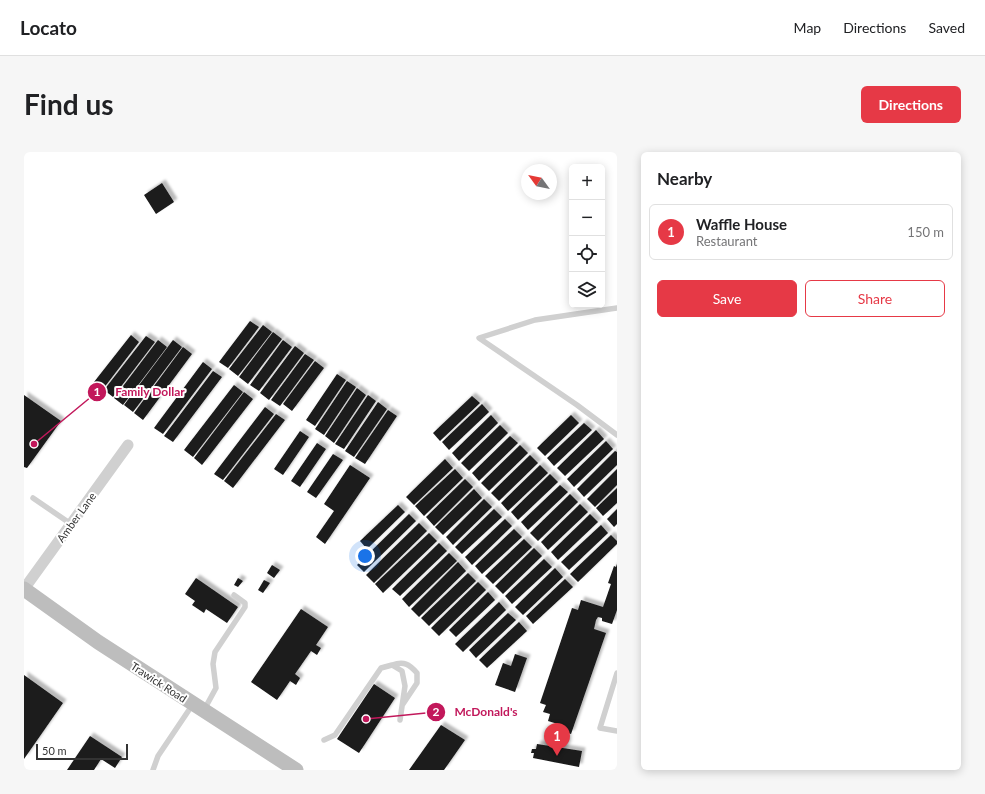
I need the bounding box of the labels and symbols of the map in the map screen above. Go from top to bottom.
north arrow [521,164,557,200]
callout: Family Dollar [87,380,193,404]
text: 1 [94,384,101,399]
text: Family Dollar [115,384,185,399]
street label: Amber Lane [54,490,98,544]
your location [355,546,375,566]
street label: Trawick Road [129,659,189,705]
callout: McDonald's [426,700,525,724]
text: 2 [433,704,440,719]
text: McDonald's [454,704,518,719]
pin: 1 [544,723,570,756]
scale bar [36,742,128,761]

